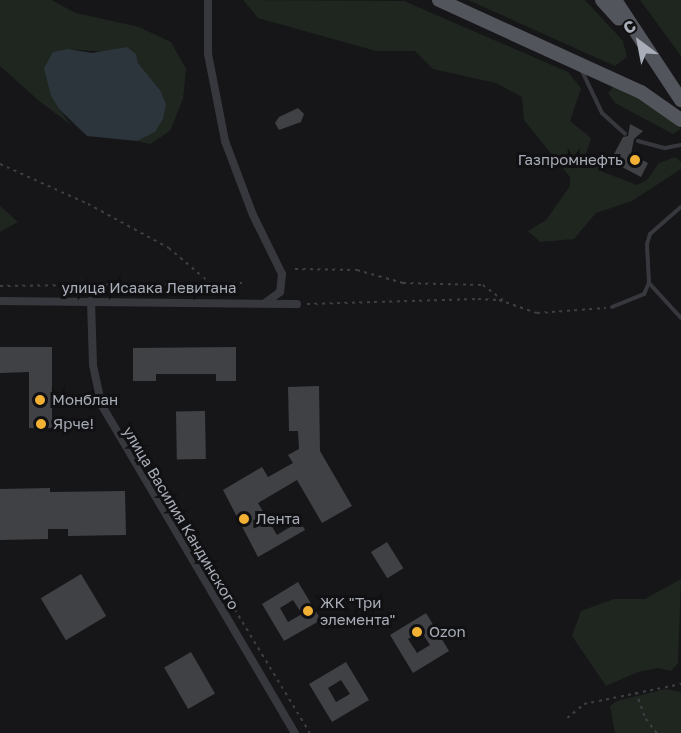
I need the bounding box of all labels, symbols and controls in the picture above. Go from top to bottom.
north arrow [609,12,669,72]
text: С [619,15,640,38]
place label: Газпромнефть [518,151,623,169]
marker: Газпромнефть [628,153,642,167]
street label: улица Исаака Левитана [61,279,237,297]
place label: Монблан [52,391,118,409]
marker: Монблан [33,393,47,407]
place label: Ярче! [53,415,94,433]
marker: Ярче! [34,417,48,431]
street label: улица Василия Кандинского [119,423,243,613]
place label: Лента [256,510,300,528]
marker: Лента [237,512,251,526]
place label: ЖК "Три элемента" [320,593,395,628]
marker: ЖК "Три элемента" [301,604,315,618]
place label: Ozon [429,623,466,641]
marker: Ozon [410,625,424,639]

